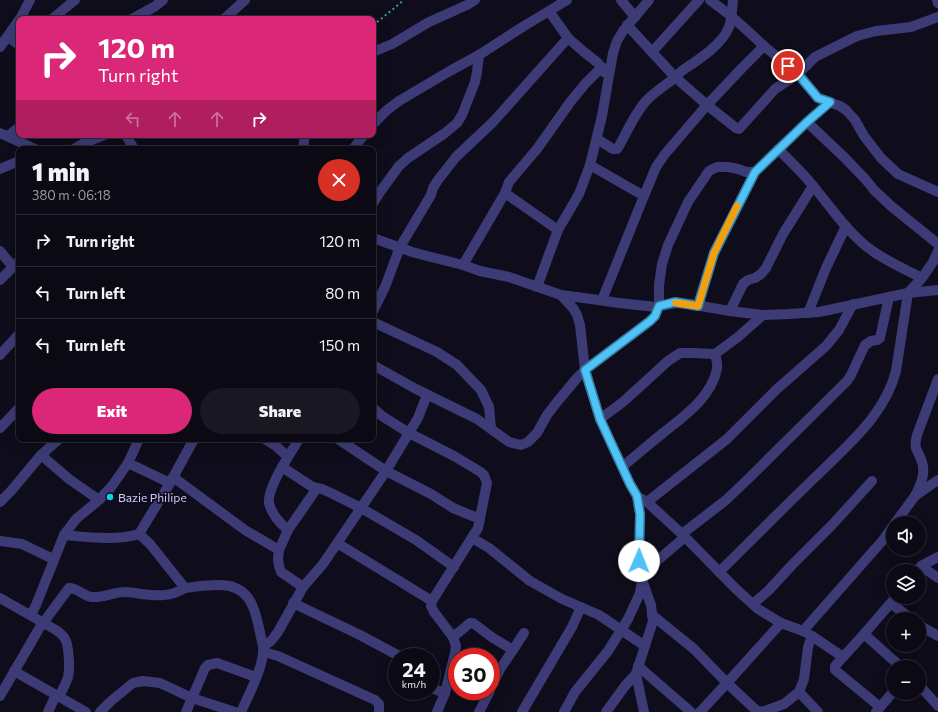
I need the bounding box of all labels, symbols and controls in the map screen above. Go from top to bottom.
text: 120 m [98,30,175,64]
icon: right [32,32,84,84]
pin [771,49,805,83]
icon: arrive [777,55,799,77]
text: Turn right [98,64,178,86]
icon: left [122,108,144,130]
icon: ahead [164,108,186,130]
icon: ahead [206,108,228,130]
icon: right [248,108,270,130]
text: 1 min [32,157,90,186]
button: close [318,159,360,201]
text: 380 m · 06:18 [32,187,111,203]
icon: right [32,230,54,252]
text: Turn right [66,232,135,250]
text: 120 m [320,232,360,250]
icon: left [32,282,54,304]
text: Turn left [66,284,125,302]
text: 80 m [325,284,360,302]
icon: left [32,334,54,356]
text: Turn left [66,336,125,354]
text: 150 m [319,336,360,354]
button: Exit [32,388,192,434]
button: Share [200,388,360,434]
place label: Bazie Philipe [118,490,187,504]
marker: Bazie Philipe [105,492,115,502]
map controls [886,516,926,700]
button: sound [886,516,926,556]
position arrow [618,540,660,582]
button: layers [886,564,926,604]
button: + [886,612,926,652]
speed limit sign: 30 [448,648,500,700]
text: 24 [402,657,426,681]
button: − [886,660,926,700]
text: km/h [402,678,426,690]

